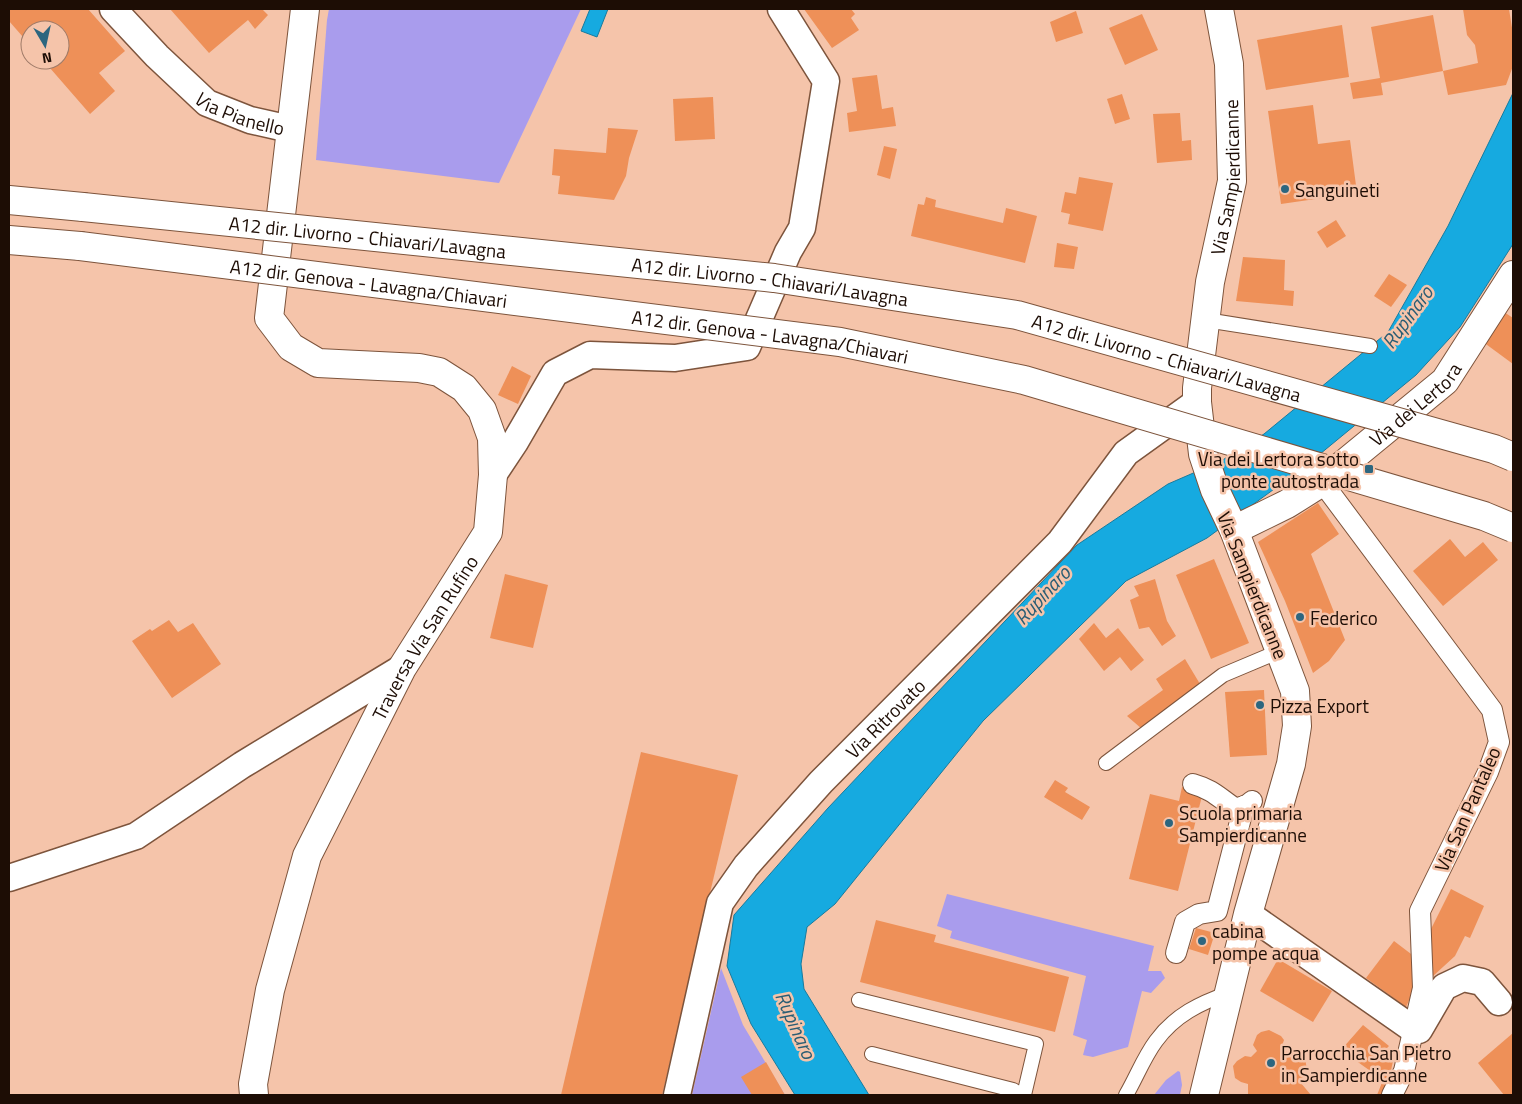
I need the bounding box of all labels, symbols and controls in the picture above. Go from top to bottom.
north arrow [20,20,70,70]
text: N [41,47,54,69]
street label: Via Pianello [189,85,287,142]
street label: Via Sampierdicanne [1202,99,1247,258]
place label: Sanguineti [1295,175,1380,204]
marker: Sanguineti [1279,183,1291,195]
street label: A12 dir. Livorno - Chiavari/Lavagna [227,208,508,265]
street label: A12 dir. Livorno - Chiavari/Lavagna [630,249,911,313]
street label: A12 dir. Genova - Lavagna/Chiavari [228,251,509,314]
water label: Rupinaro [1374,278,1441,355]
street label: A12 dir. Genova - Lavagna/Chiavari [630,301,911,370]
street label: A12 dir. Livorno - Chiavari/Lavagna [1029,305,1305,409]
street label: Via dei Lertora [1362,356,1468,453]
place label: Via dei Lertora sotto ponte autostrada [1198,444,1359,495]
marker: Via dei Lertora sotto ponte autostrada [1363,463,1375,475]
street label: Via Sampierdicanne [1210,507,1296,663]
street label: Traversa Via San Rufino [364,549,485,725]
water label: Rupinaro [1006,558,1078,632]
place label: Federico [1310,603,1378,632]
marker: Federico [1294,611,1306,623]
street label: Via Ritrovato [838,671,931,765]
place label: Pizza Export [1270,691,1369,720]
marker: Pizza Export [1254,699,1266,711]
street label: Via San Pantaleo [1426,742,1508,876]
place label: Scuola primaria Sampierdicanne [1179,798,1307,849]
marker: Scuola primaria Sampierdicanne [1163,817,1175,829]
place label: cabina pompe acqua [1212,916,1320,967]
marker: cabina pompe acqua [1196,935,1208,947]
water label: Rupinaro [767,986,825,1065]
place label: Parrocchia San Pietro in Sampierdicanne [1281,1038,1451,1089]
marker: Parrocchia San Pietro in Sampierdicanne [1265,1057,1277,1069]

